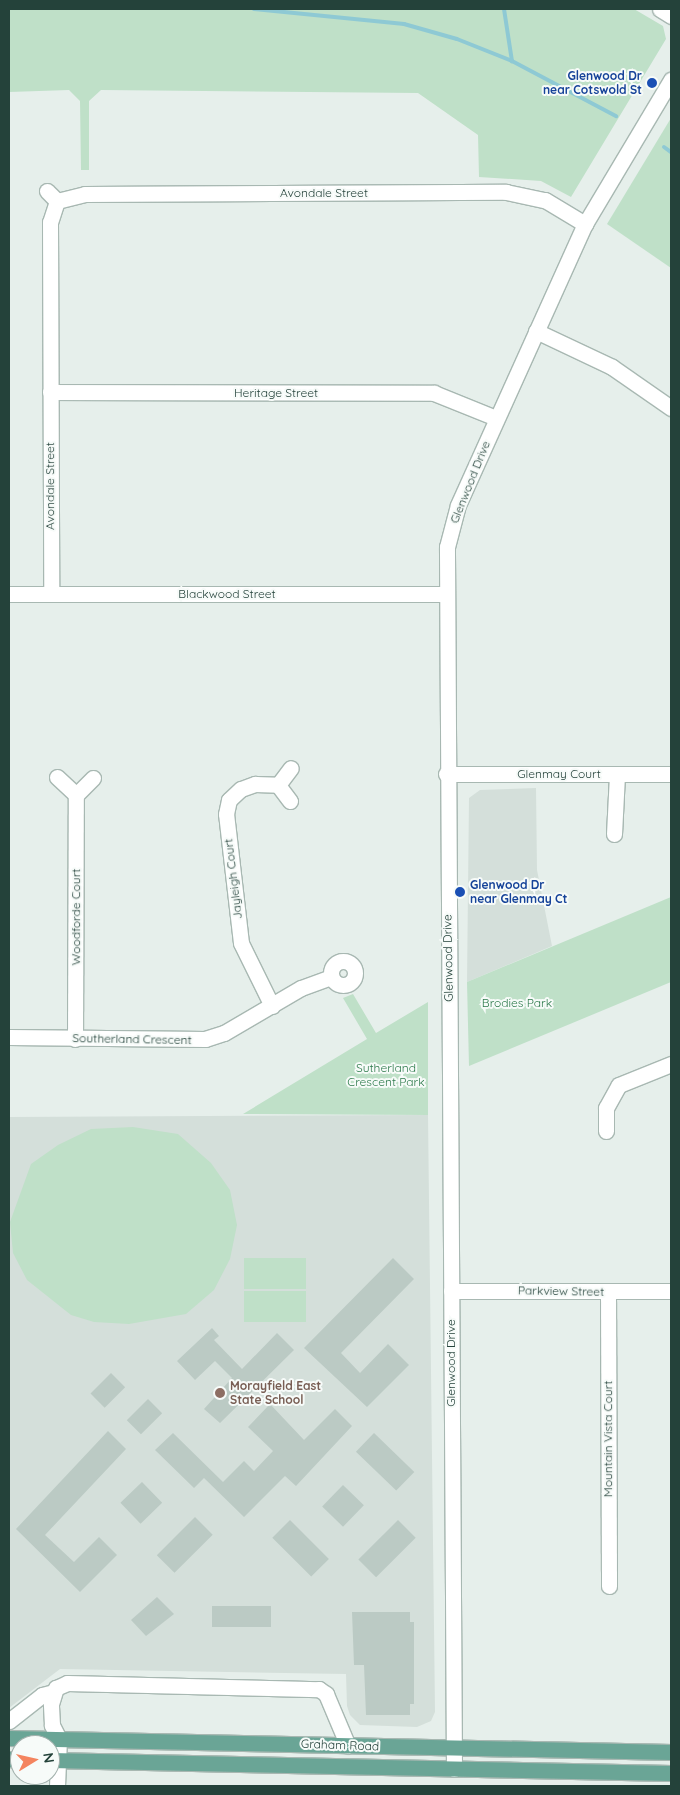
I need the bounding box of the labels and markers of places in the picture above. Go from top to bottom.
place label: Glenwood Dr near Cotswold St [543,69,642,97]
marker: Glenwood Dr near Cotswold St [646,77,658,89]
place label: Glenwood Dr near Glenmay Ct [470,878,568,906]
marker: Glenwood Dr near Glenmay Ct [454,886,466,898]
place label: Morayfield East State School [230,1379,321,1407]
marker: Morayfield East State School [214,1387,226,1399]

